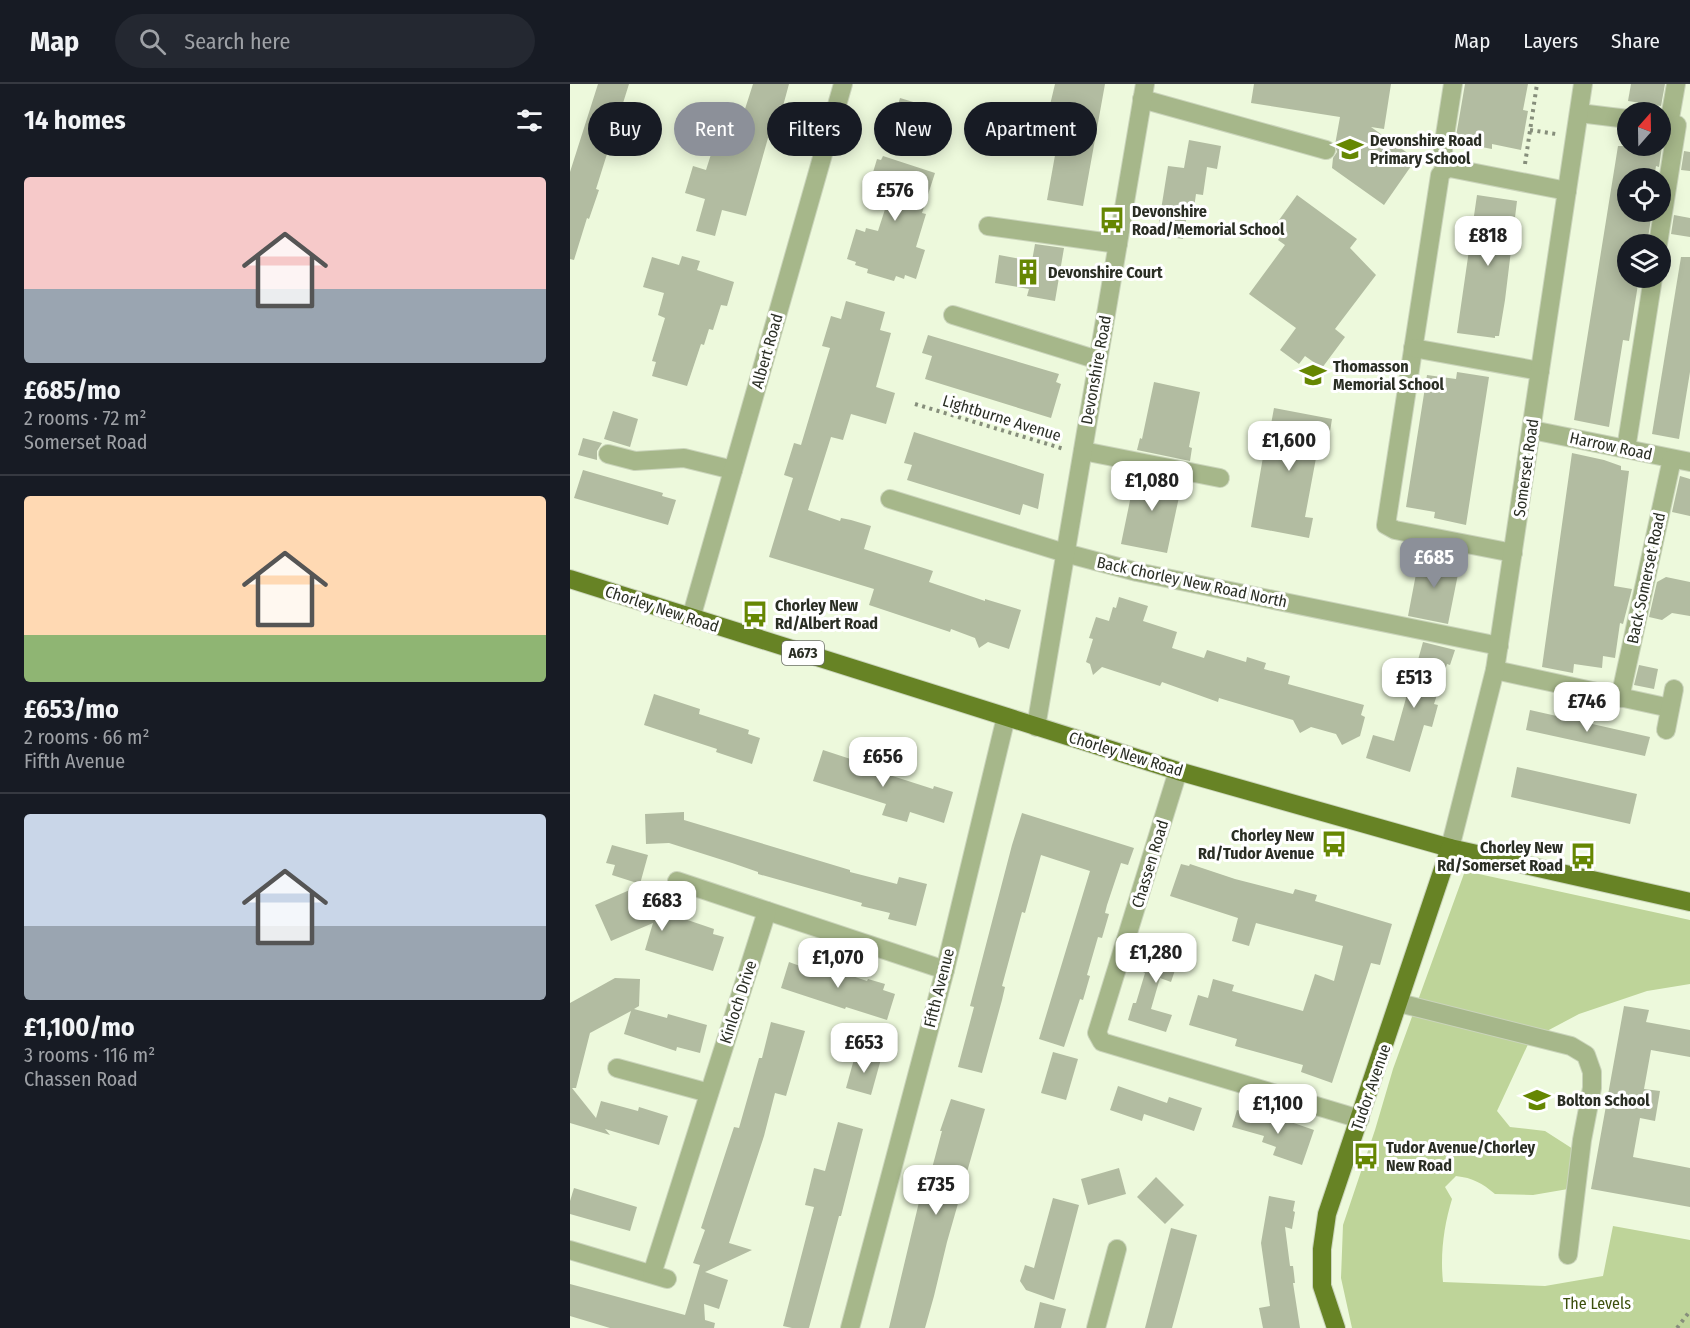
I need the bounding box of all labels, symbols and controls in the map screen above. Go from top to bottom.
search box [115,14,535,68]
text: Map [30,25,79,58]
icon: search [136,25,169,58]
text: Search here [184,28,290,55]
text: Map [1454,28,1490,54]
text: Layers [1523,28,1578,54]
text: Share [1611,28,1660,54]
chip: Buy [588,102,662,156]
chip: Rent [674,102,755,156]
chip: Filters [767,102,862,156]
chip: New [874,102,952,156]
chip: Apartment [964,102,1097,156]
north arrow [1617,102,1671,156]
map controls [1617,102,1671,288]
icon: filters [513,104,546,137]
text: 14 homes [24,105,126,136]
place label: Devonshire Road Primary School [1370,131,1482,168]
school or university icon: Devonshire Road Primary School [1335,134,1365,164]
button: locate [1617,168,1671,222]
pin: £576 [859,171,931,222]
text: £576 [876,178,914,202]
place label: Devonshire Road/Memorial School [1132,202,1285,239]
bus stop icon: Devonshire Road/Memorial School [1097,205,1127,235]
icon: home [231,216,339,324]
pin: £818 [1452,216,1524,267]
text: £818 [1469,223,1507,247]
button: layers [1617,234,1671,288]
building icon: Devonshire Court [1013,257,1043,287]
place label: Devonshire Court [1048,263,1163,282]
street label: Albert Road [747,311,787,391]
street label: Devonshire Road [1077,314,1115,426]
place label: Thomasson Memorial School [1333,357,1445,394]
school or university icon: Thomasson Memorial School [1298,360,1328,390]
text: £685/mo [24,375,121,406]
street label: Lightburne Avenue [940,391,1064,445]
text: 2 rooms · 72 m² [24,406,146,430]
street label: Somerset Road [1510,418,1542,518]
pin: £1,600 [1240,421,1338,472]
text: £1,600 [1262,428,1316,452]
street label: Harrow Road [1568,428,1654,464]
text: Somerset Road [24,430,148,454]
pin: £1,080 [1103,461,1201,512]
text: £1,080 [1125,468,1179,492]
street label: Back Somerset Road [1623,511,1669,645]
icon: home [231,535,339,643]
pin: £685 [1398,538,1470,589]
text: £685 [1414,545,1454,569]
street label: Back Chorley New Road North [1095,553,1289,611]
street label: Chorley New Road [603,582,721,636]
place label: Chorley New Rd/Albert Road [775,596,878,633]
bus stop icon: Chorley New Rd/Albert Road [740,599,770,629]
road number: A673 [782,641,824,665]
pin: £513 [1378,658,1450,709]
text: £513 [1396,665,1432,689]
pin: £746 [1551,682,1623,733]
text: £746 [1568,689,1606,713]
text: £653/mo [24,694,119,725]
text: 2 rooms · 66 m² [24,725,150,749]
street label: Chorley New Road [1067,728,1185,780]
pin: £656 [847,737,919,788]
text: £656 [863,744,903,768]
text: Fifth Avenue [24,749,125,773]
street label: Chassen Road [1128,818,1172,910]
place label: Chorley New Rd/Tudor Avenue [1198,826,1314,863]
bus stop icon: Chorley New Rd/Tudor Avenue [1319,829,1349,859]
place label: Chorley New Rd/Somerset Road [1437,838,1563,875]
bus stop icon: Chorley New Rd/Somerset Road [1568,841,1598,871]
icon: home [231,853,339,961]
pin: £683 [626,881,698,932]
text: £683 [642,888,682,912]
pin: £1,280 [1107,933,1205,984]
pin: £1,070 [789,938,887,989]
text: £1,280 [1130,940,1182,964]
text: £1,070 [812,945,864,969]
street label: Fifth Avenue [920,946,958,1030]
street label: Kinloch Drive [716,958,760,1046]
text: £1,100/mo [24,1012,135,1043]
pin: £653 [828,1023,900,1074]
text: £653 [845,1030,883,1054]
street label: Tudor Avenue [1347,1041,1395,1132]
text: 3 rooms · 116 m² [24,1043,155,1067]
text: Chassen Road [24,1067,138,1091]
pin: £1,100 [1229,1084,1327,1135]
school or university icon: Bolton School [1522,1085,1552,1115]
text: £1,100 [1253,1091,1303,1115]
place label: Bolton School [1557,1091,1650,1110]
place label: Tudor Avenue/Chorley New Road [1386,1138,1535,1175]
bus stop icon: Tudor Avenue/Chorley New Road [1351,1141,1381,1171]
pin: £735 [900,1165,972,1216]
text: £735 [917,1172,955,1196]
park label: The Levels [1563,1294,1631,1313]

